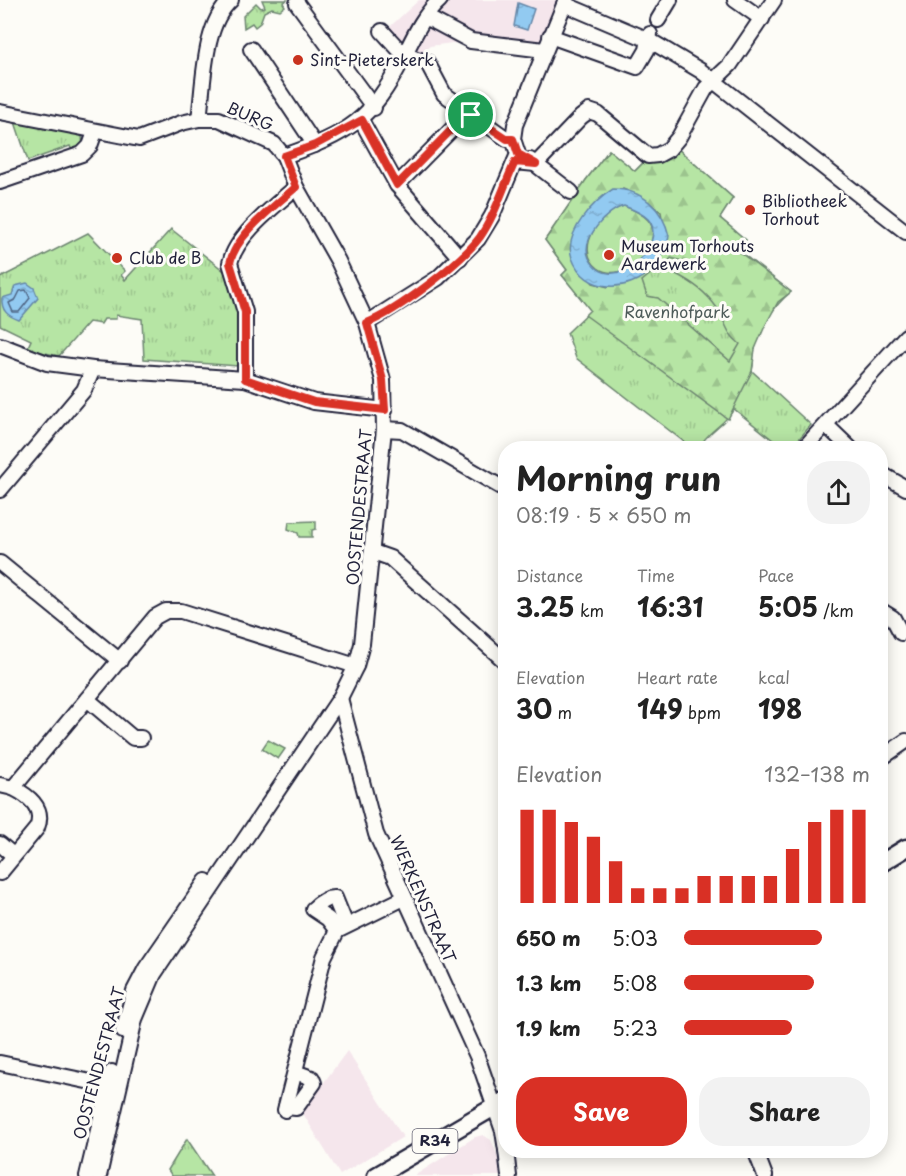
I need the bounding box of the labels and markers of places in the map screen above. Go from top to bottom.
place label: Sint-Pieterskerk [310,47,434,71]
marker: Sint-Pieterskerk [291,53,305,67]
pin [445,89,496,140]
place label: Bibliotheek Torhout [762,188,847,230]
marker: Bibliotheek Torhout [743,203,757,217]
place label: Museum Torhouts Aardewerk [621,233,754,275]
place label: Club de B [129,245,201,269]
marker: Museum Torhouts Aardewerk [602,248,616,262]
marker: Club de B [110,251,124,265]

